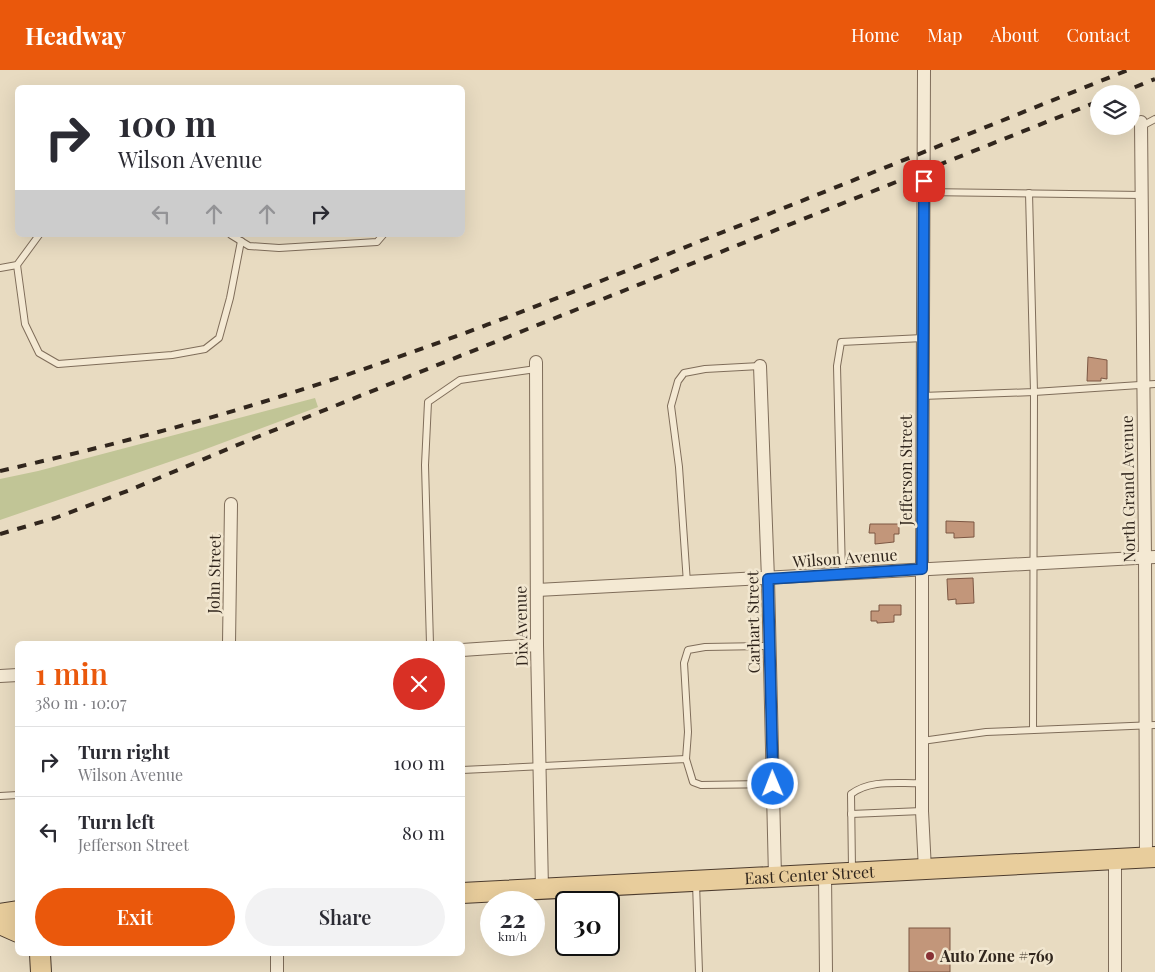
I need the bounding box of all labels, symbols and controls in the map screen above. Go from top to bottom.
text: Headway [25,19,126,51]
text: Home [851,23,899,47]
text: Map [927,23,962,47]
text: About [990,23,1039,47]
text: Contact [1067,23,1130,47]
map controls [1090,85,1140,135]
button: layers [1090,85,1140,135]
text: 100 m [118,99,216,146]
icon: right [35,105,100,170]
text: Wilson Avenue [118,144,262,174]
pin [903,160,945,202]
icon: arrive [910,167,938,195]
icon: left [147,200,175,228]
icon: ahead [200,200,228,228]
icon: ahead [253,200,281,228]
icon: right [306,200,334,228]
street label: Jefferson Street [895,414,916,526]
street label: North Grand Avenue [1116,415,1139,563]
street label: John Street [202,534,225,615]
street label: Wilson Avenue [791,543,898,572]
street label: Carhart Street [741,570,764,673]
street label: Dix Avenue [509,586,532,666]
text: 1 min [35,653,108,693]
button: close [393,658,445,710]
text: 380 m · 10:07 [35,692,126,713]
text: Turn right [78,738,170,764]
icon: right [35,748,63,776]
text: 100 m [394,749,445,775]
position arrow [746,757,798,809]
text: Wilson Avenue [78,764,183,785]
text: Turn left [78,808,155,834]
icon: left [35,818,63,846]
text: 80 m [402,819,445,845]
text: Jefferson Street [78,834,189,855]
street label: East Center Street [744,861,876,888]
button: Exit [35,888,235,946]
button: Share [245,888,445,946]
speed limit sign: 30 [555,891,620,956]
text: 22 [499,901,526,934]
text: km/h [498,928,527,944]
place label: Auto Zone #769 [939,945,1054,966]
marker: Auto Zone #769 [924,950,936,962]

